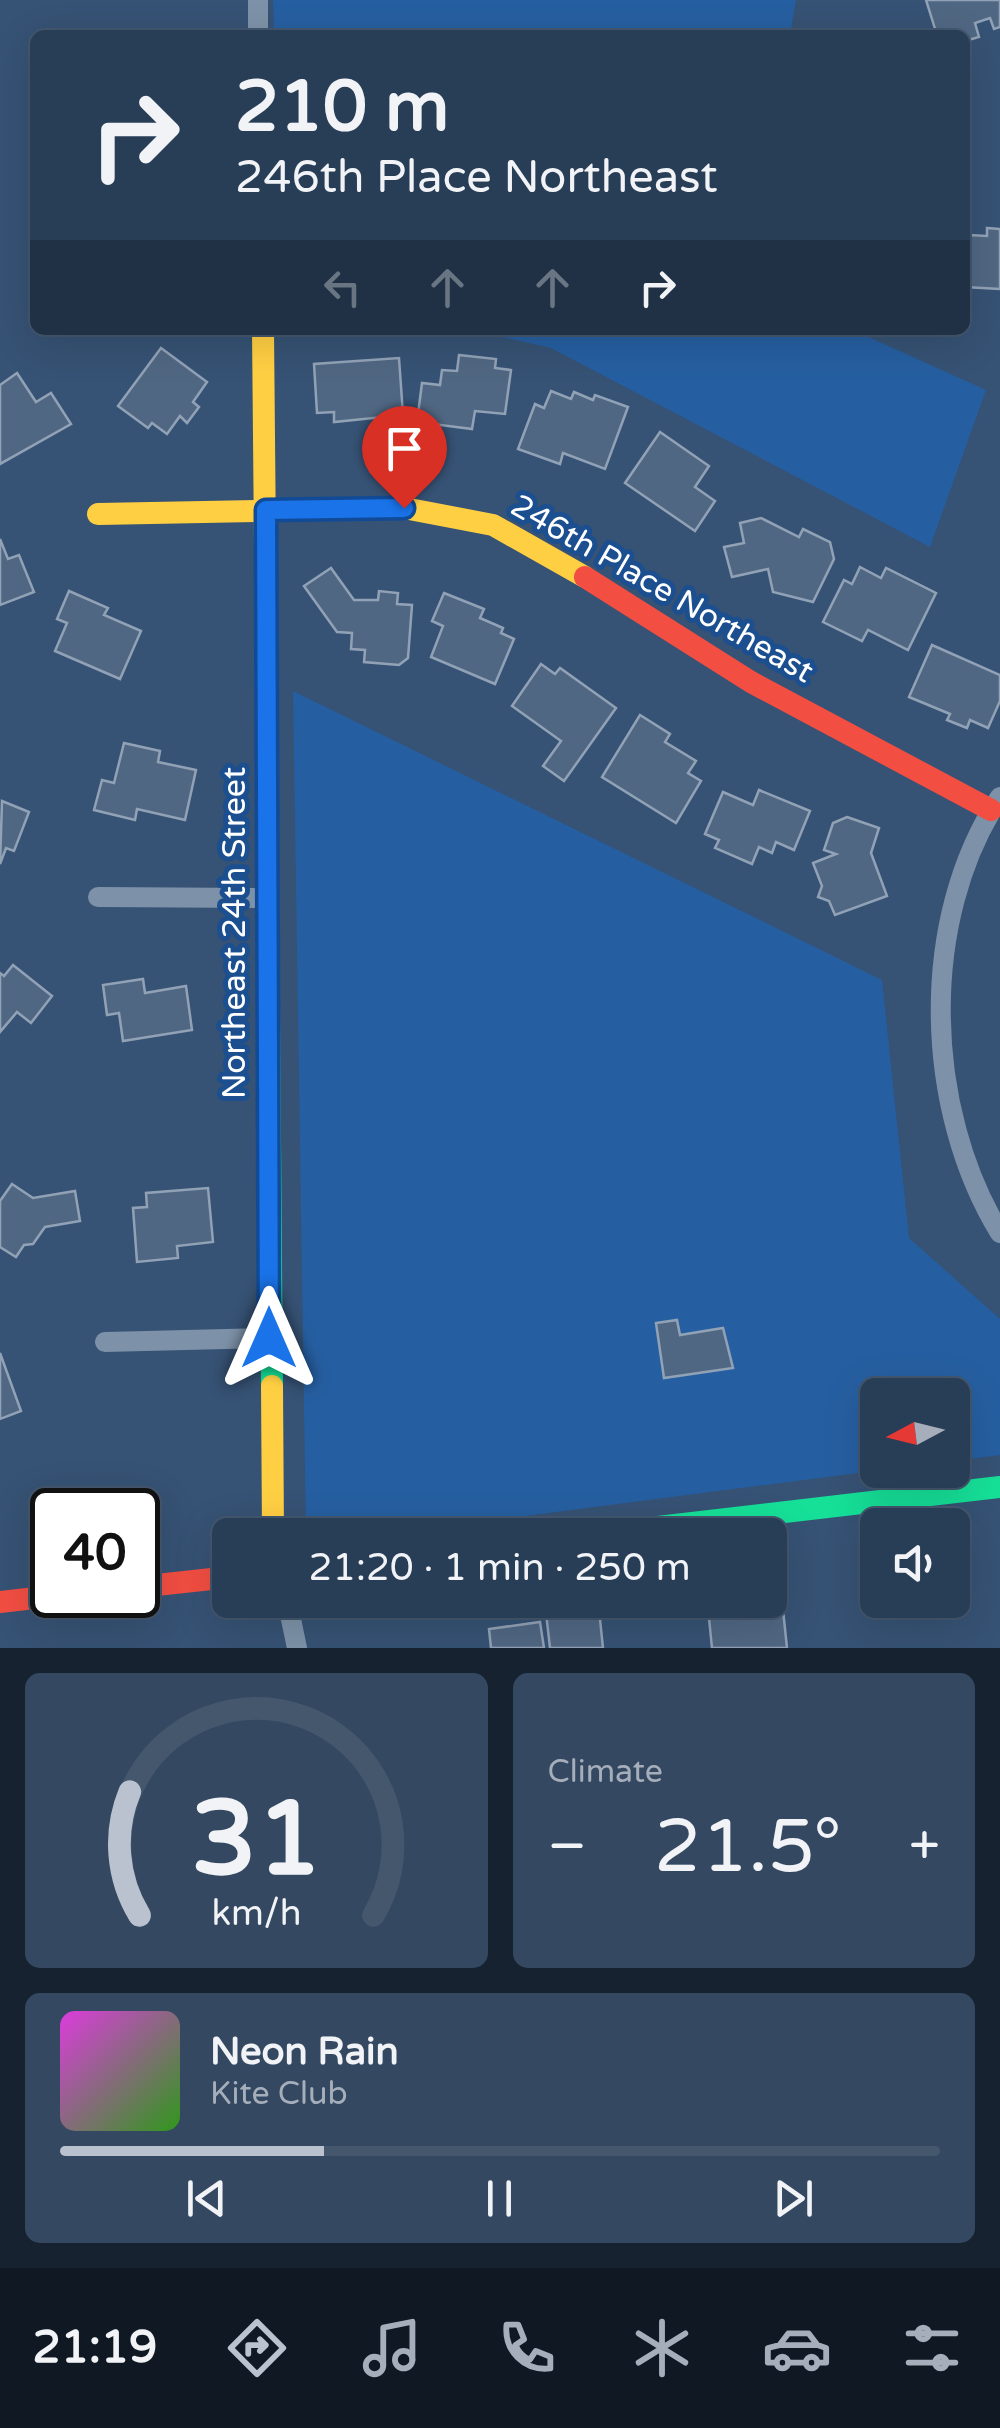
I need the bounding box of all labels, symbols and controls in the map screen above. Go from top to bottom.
text: 210 m [235,66,449,150]
icon: right [70,70,200,200]
text: 246th Place Northeast [235,151,718,205]
icon: left [315,260,370,315]
icon: ahead [420,260,475,315]
icon: ahead [525,260,580,315]
icon: right [630,260,685,315]
pin [362,406,447,509]
icon: arrive [377,421,432,476]
street label: 246th Place Northeast [504,487,820,691]
street label: Northeast 24th Street [216,767,254,1099]
position arrow [217,1286,321,1390]
north arrow [860,1378,970,1488]
map controls [860,1378,970,1618]
speed limit sign: 40 [30,1488,160,1618]
button: sound [860,1508,970,1618]
text: 21:20 · 1 min · 250 m [308,1545,691,1591]
text: Climate [548,1753,663,1791]
text: 31 [191,1778,322,1903]
text: 21.5° [654,1802,842,1892]
text: − [548,1814,587,1880]
text: + [909,1814,940,1880]
text: km/h [211,1892,301,1935]
text: Neon Rain [210,2029,399,2075]
text: Kite Club [210,2075,348,2113]
icon: previous [179,2171,234,2226]
icon: pause [472,2171,527,2226]
icon: next [766,2171,821,2226]
icon: directions [222,2313,292,2383]
icon: music [357,2313,427,2383]
icon: phone [492,2313,562,2383]
icon: climate [627,2313,697,2383]
icon: car [762,2313,832,2383]
icon: filters [897,2313,967,2383]
text: 21:19 [33,2321,157,2375]

